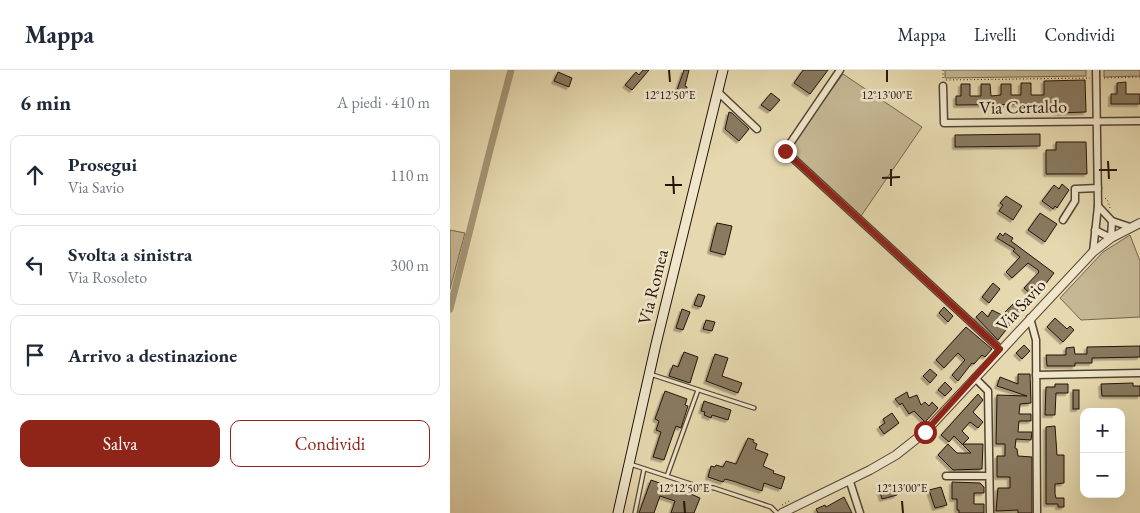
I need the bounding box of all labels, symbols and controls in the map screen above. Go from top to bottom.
text: Mappa [25,19,94,50]
text: Mappa [897,23,946,46]
text: Livelli [974,23,1016,46]
text: Condividi [1044,23,1115,46]
text: 12°12'50"E [644,87,696,103]
text: 12°13'00"E [861,87,913,103]
text: 6 min [20,89,71,116]
text: A piedi · 410 m [337,92,430,113]
street label: Via Certaldo [979,94,1067,119]
route end [774,140,797,163]
text: Prosegui [68,152,137,177]
icon: ahead [21,161,49,189]
text: 110 m [390,165,429,186]
text: Via Savio [68,177,124,198]
text: Svolta a sinistra [68,242,192,267]
street label: Via Romea [632,246,673,327]
icon: left [21,251,49,279]
text: 300 m [390,255,429,276]
text: Via Rosoleto [68,267,147,288]
street label: Via Savio [991,274,1051,336]
icon: arrive [21,341,49,369]
text: Arrivo a destinazione [68,343,237,368]
map controls [1080,408,1125,498]
button: + [1080,408,1125,453]
button: Salva [20,420,220,467]
button: Condividi [230,420,430,467]
route start [914,421,937,444]
button: − [1080,453,1125,498]
text: 12°12'50"E [658,480,710,496]
text: 12°13'00"E [876,480,928,496]

